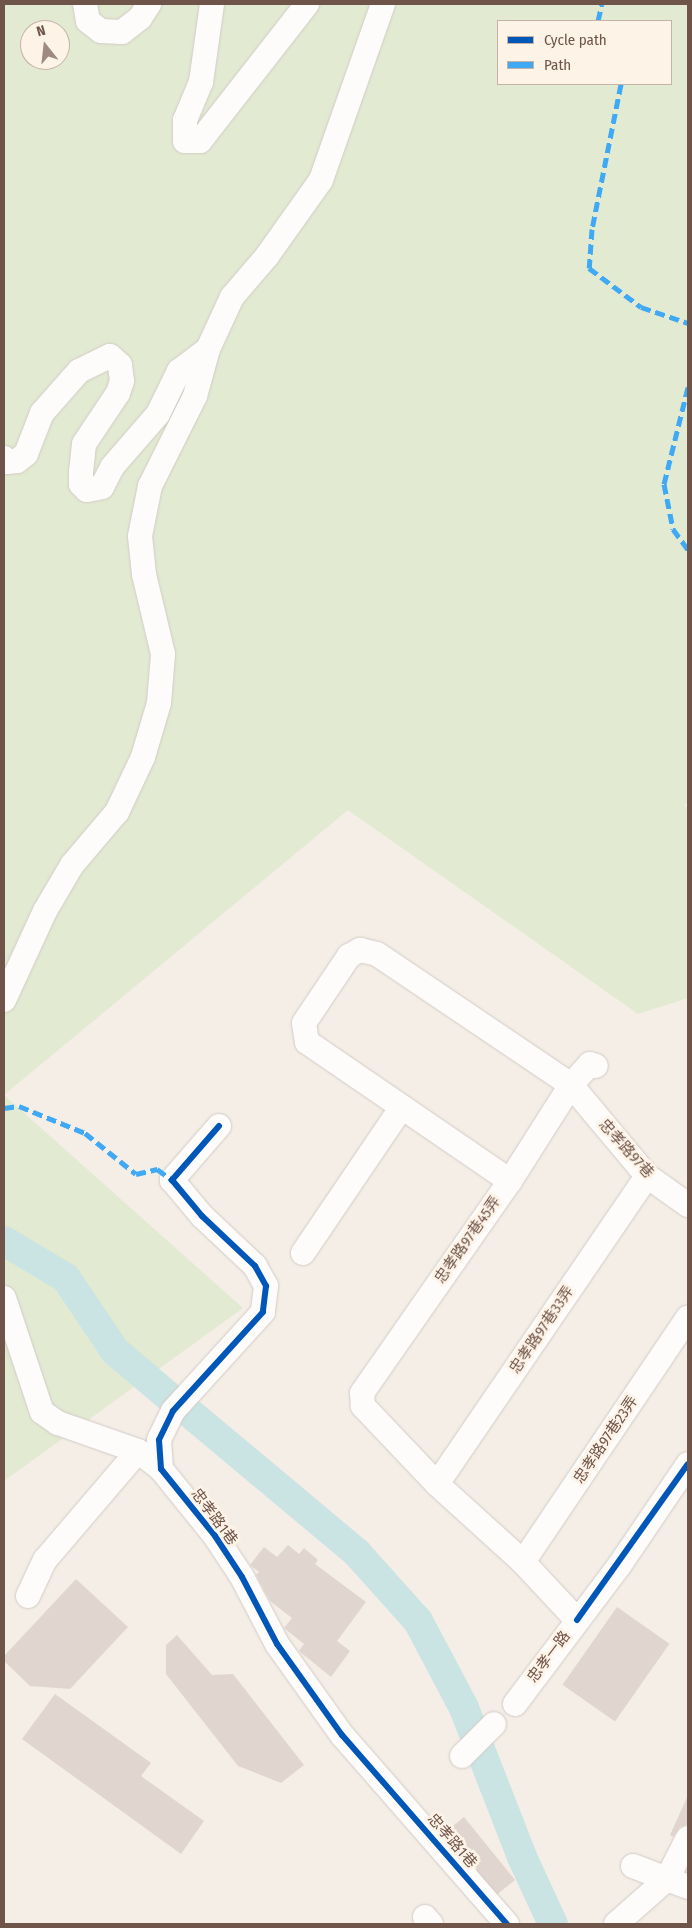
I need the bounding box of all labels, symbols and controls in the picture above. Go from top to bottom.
north arrow [20,20,70,70]
legend [497,20,672,85]
text: N [35,22,47,40]
text: Cycle path [544,31,607,49]
text: Path [544,56,571,74]
street label: 忠孝路97巷 [595,1116,657,1182]
street label: 忠孝路97巷45弄 [431,1193,505,1287]
street label: 忠孝路97巷33弄 [506,1283,578,1377]
street label: 忠孝路97巷23弄 [570,1393,642,1487]
street label: 忠孝路1巷 [187,1485,241,1549]
street label: 忠孝一路 [524,1628,574,1686]
street label: 忠孝路1巷 [424,1810,480,1872]

